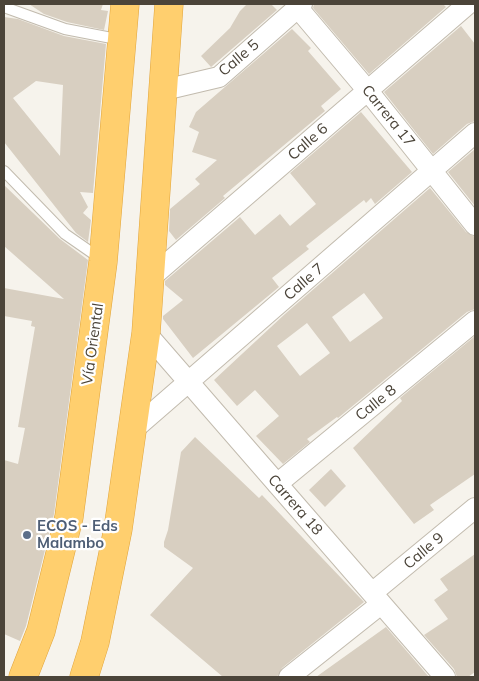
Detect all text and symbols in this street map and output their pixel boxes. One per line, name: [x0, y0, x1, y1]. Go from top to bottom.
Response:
street label: Calle 5: [215, 36, 263, 80]
street label: Carrera 17: [358, 81, 418, 151]
street label: Calle 6: [284, 120, 332, 164]
street label: Calle 7: [280, 260, 328, 304]
street label: Vía Oriental: [78, 302, 108, 386]
street label: Calle 8: [352, 381, 400, 425]
street label: Carrera 18: [264, 471, 326, 539]
place label: ECOS - Eds Malambo: [37, 517, 118, 552]
marker: ECOS - Eds Malambo: [21, 529, 33, 541]
street label: Calle 9: [400, 529, 448, 573]

